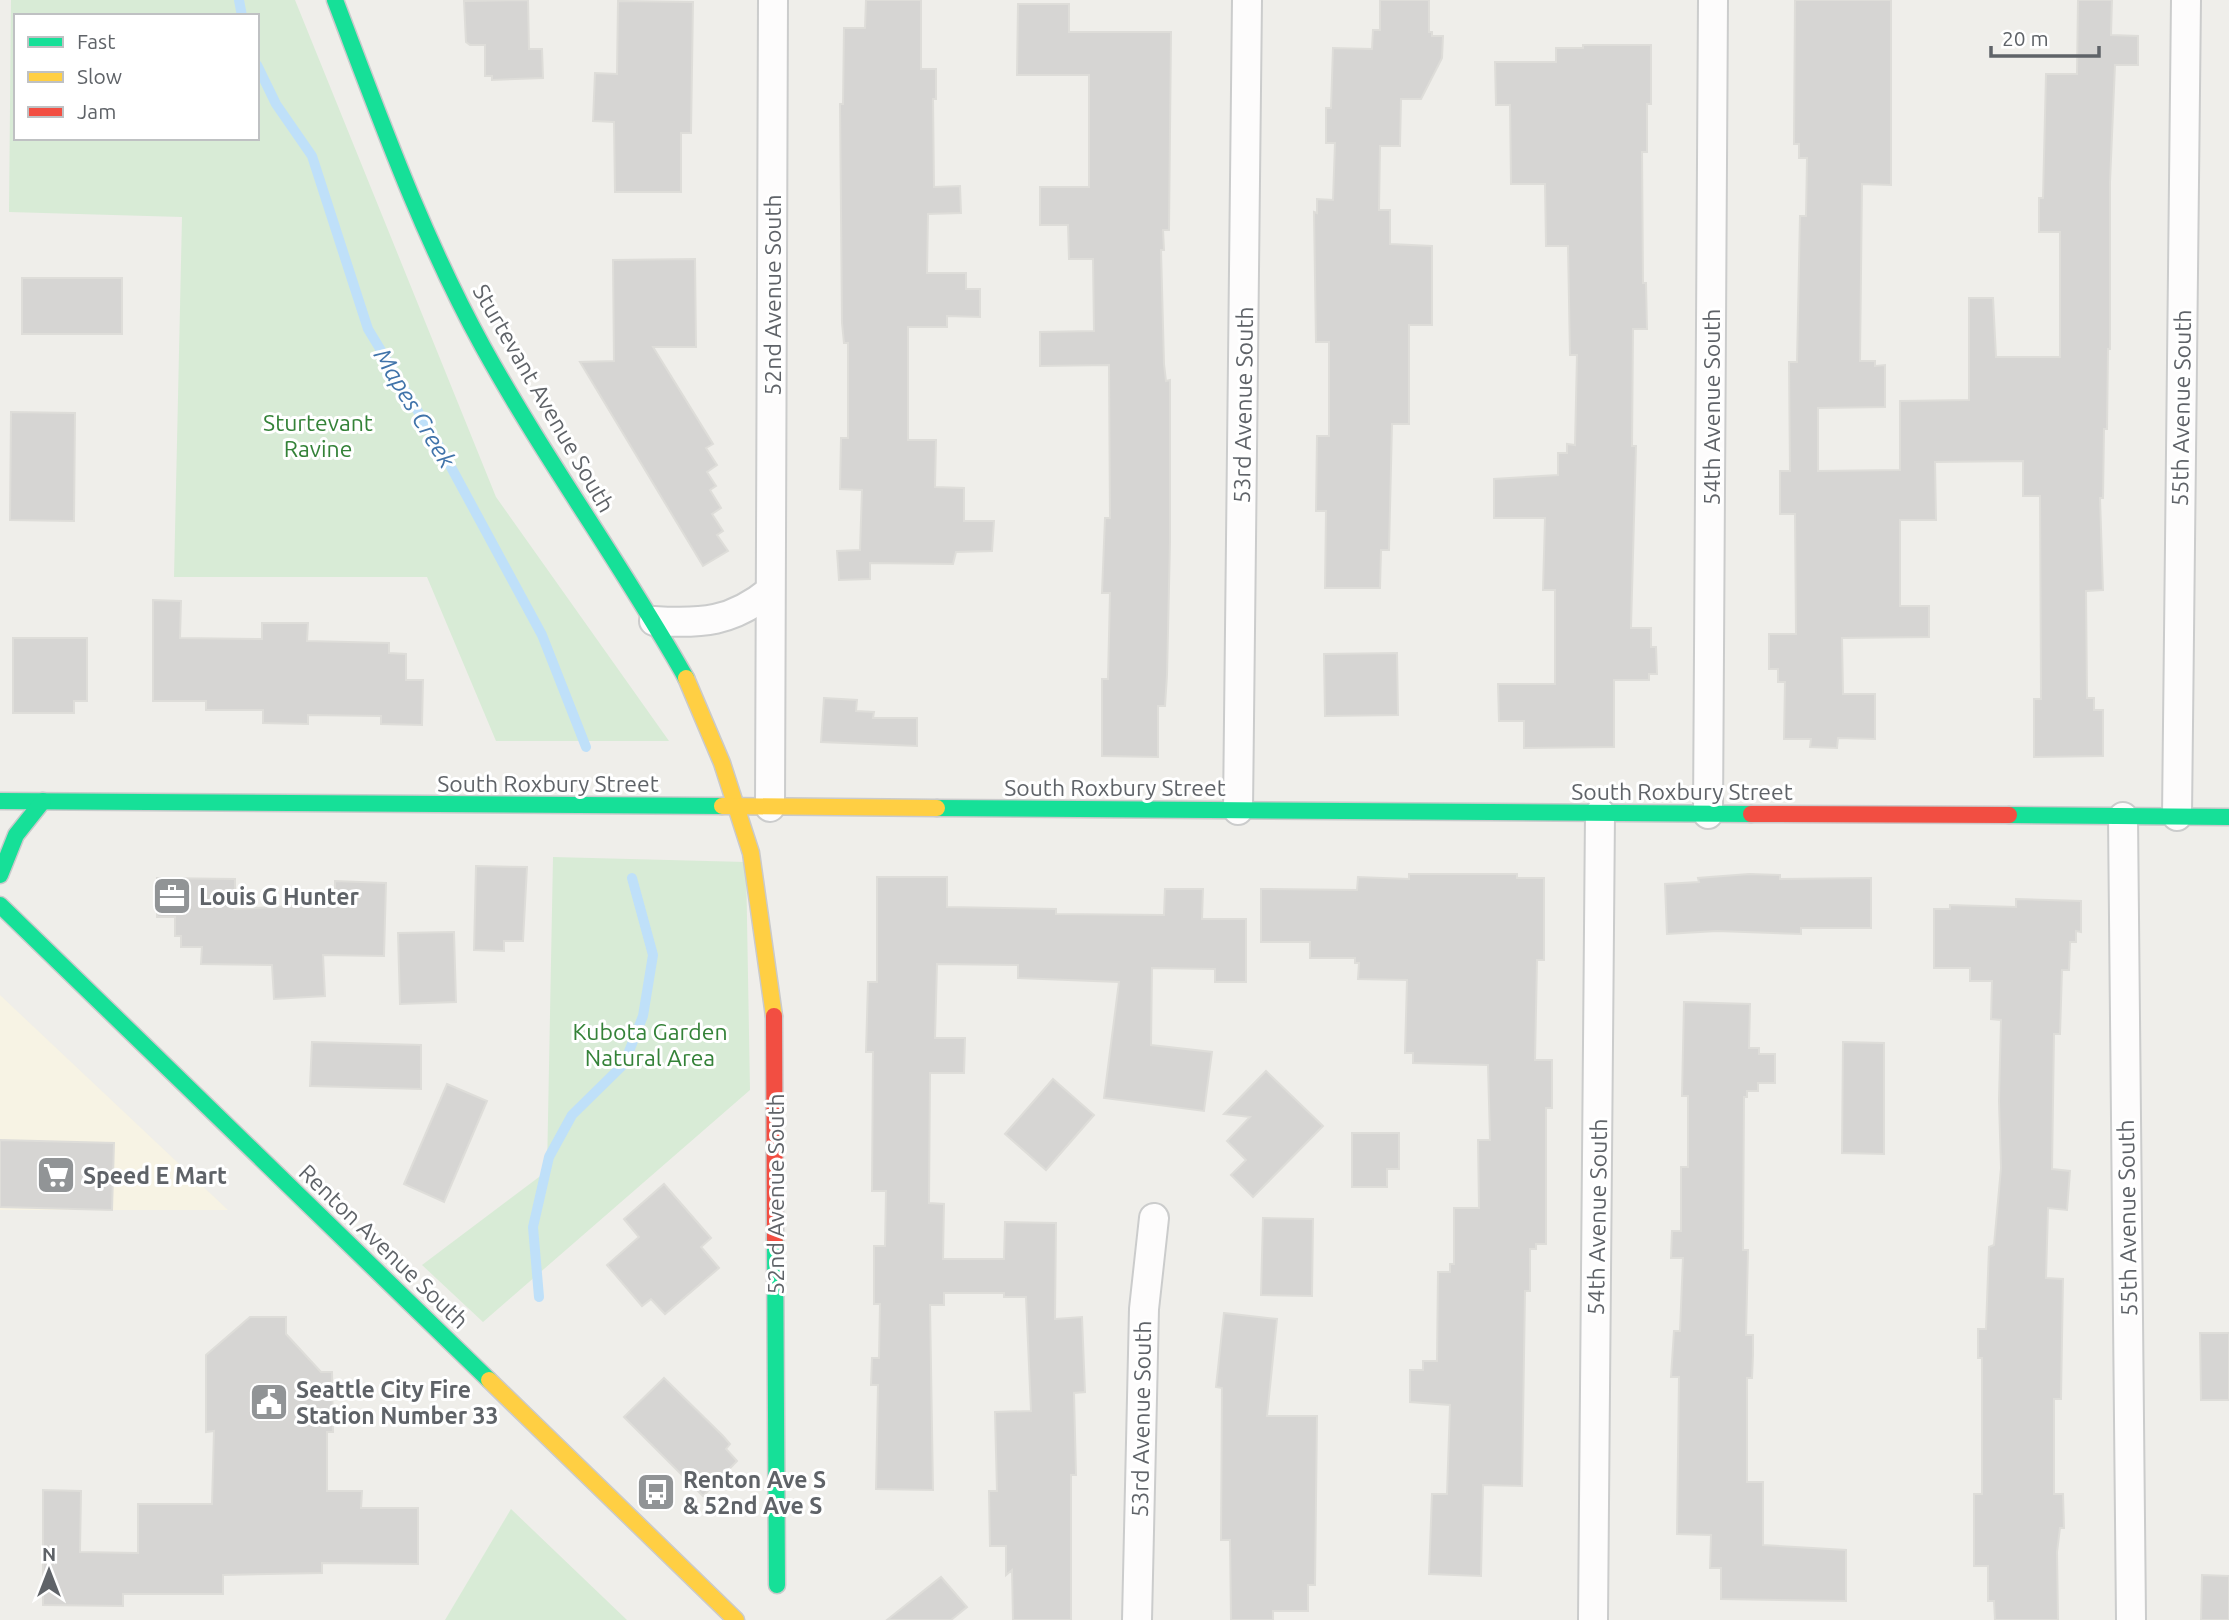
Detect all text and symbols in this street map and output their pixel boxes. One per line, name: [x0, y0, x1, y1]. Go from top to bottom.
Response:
legend: [14, 14, 259, 140]
scale bar: [1991, 14, 2100, 58]
text: 20 m: [2002, 26, 2049, 50]
text: Fast: [77, 29, 115, 53]
text: Slow: [77, 64, 122, 88]
text: Jam: [77, 99, 116, 123]
street label: 52nd Avenue South: [760, 194, 785, 396]
street label: Sturtevant Avenue South: [469, 280, 619, 516]
street label: 53rd Avenue South: [1229, 306, 1257, 504]
street label: 54th Avenue South: [1699, 309, 1724, 505]
street label: 55th Avenue South: [2167, 309, 2195, 507]
water label: Mapes Creek: [369, 343, 462, 473]
park label: Sturtevant Ravine: [263, 410, 373, 461]
street label: South Roxbury Street: [437, 771, 659, 796]
street label: South Roxbury Street: [1004, 775, 1226, 800]
street label: South Roxbury Street: [1571, 779, 1793, 804]
office icon: Louis G Hunter: [151, 875, 193, 917]
place label: Louis G Hunter: [199, 884, 359, 909]
park label: Kubota Garden Natural Area: [572, 1019, 728, 1070]
street label: 52nd Avenue South: [763, 1093, 788, 1295]
street label: 54th Avenue South: [1583, 1118, 1611, 1316]
street label: 55th Avenue South: [2113, 1119, 2141, 1317]
supermarket icon: Speed E Mart: [35, 1154, 77, 1196]
street label: Renton Avenue South: [295, 1159, 473, 1333]
place label: Speed E Mart: [83, 1163, 227, 1188]
street label: 53rd Avenue South: [1127, 1320, 1155, 1518]
place label: Seattle City Fire Station Number 33: [296, 1377, 498, 1428]
public building icon: Seattle City Fire Station Number 33: [248, 1381, 290, 1423]
place label: Renton Ave S & 52nd Ave S: [683, 1467, 826, 1518]
bus stop icon: Renton Ave S & 52nd Ave S: [635, 1471, 677, 1513]
north arrow: [14, 1536, 84, 1606]
text: N: [42, 1543, 56, 1565]

